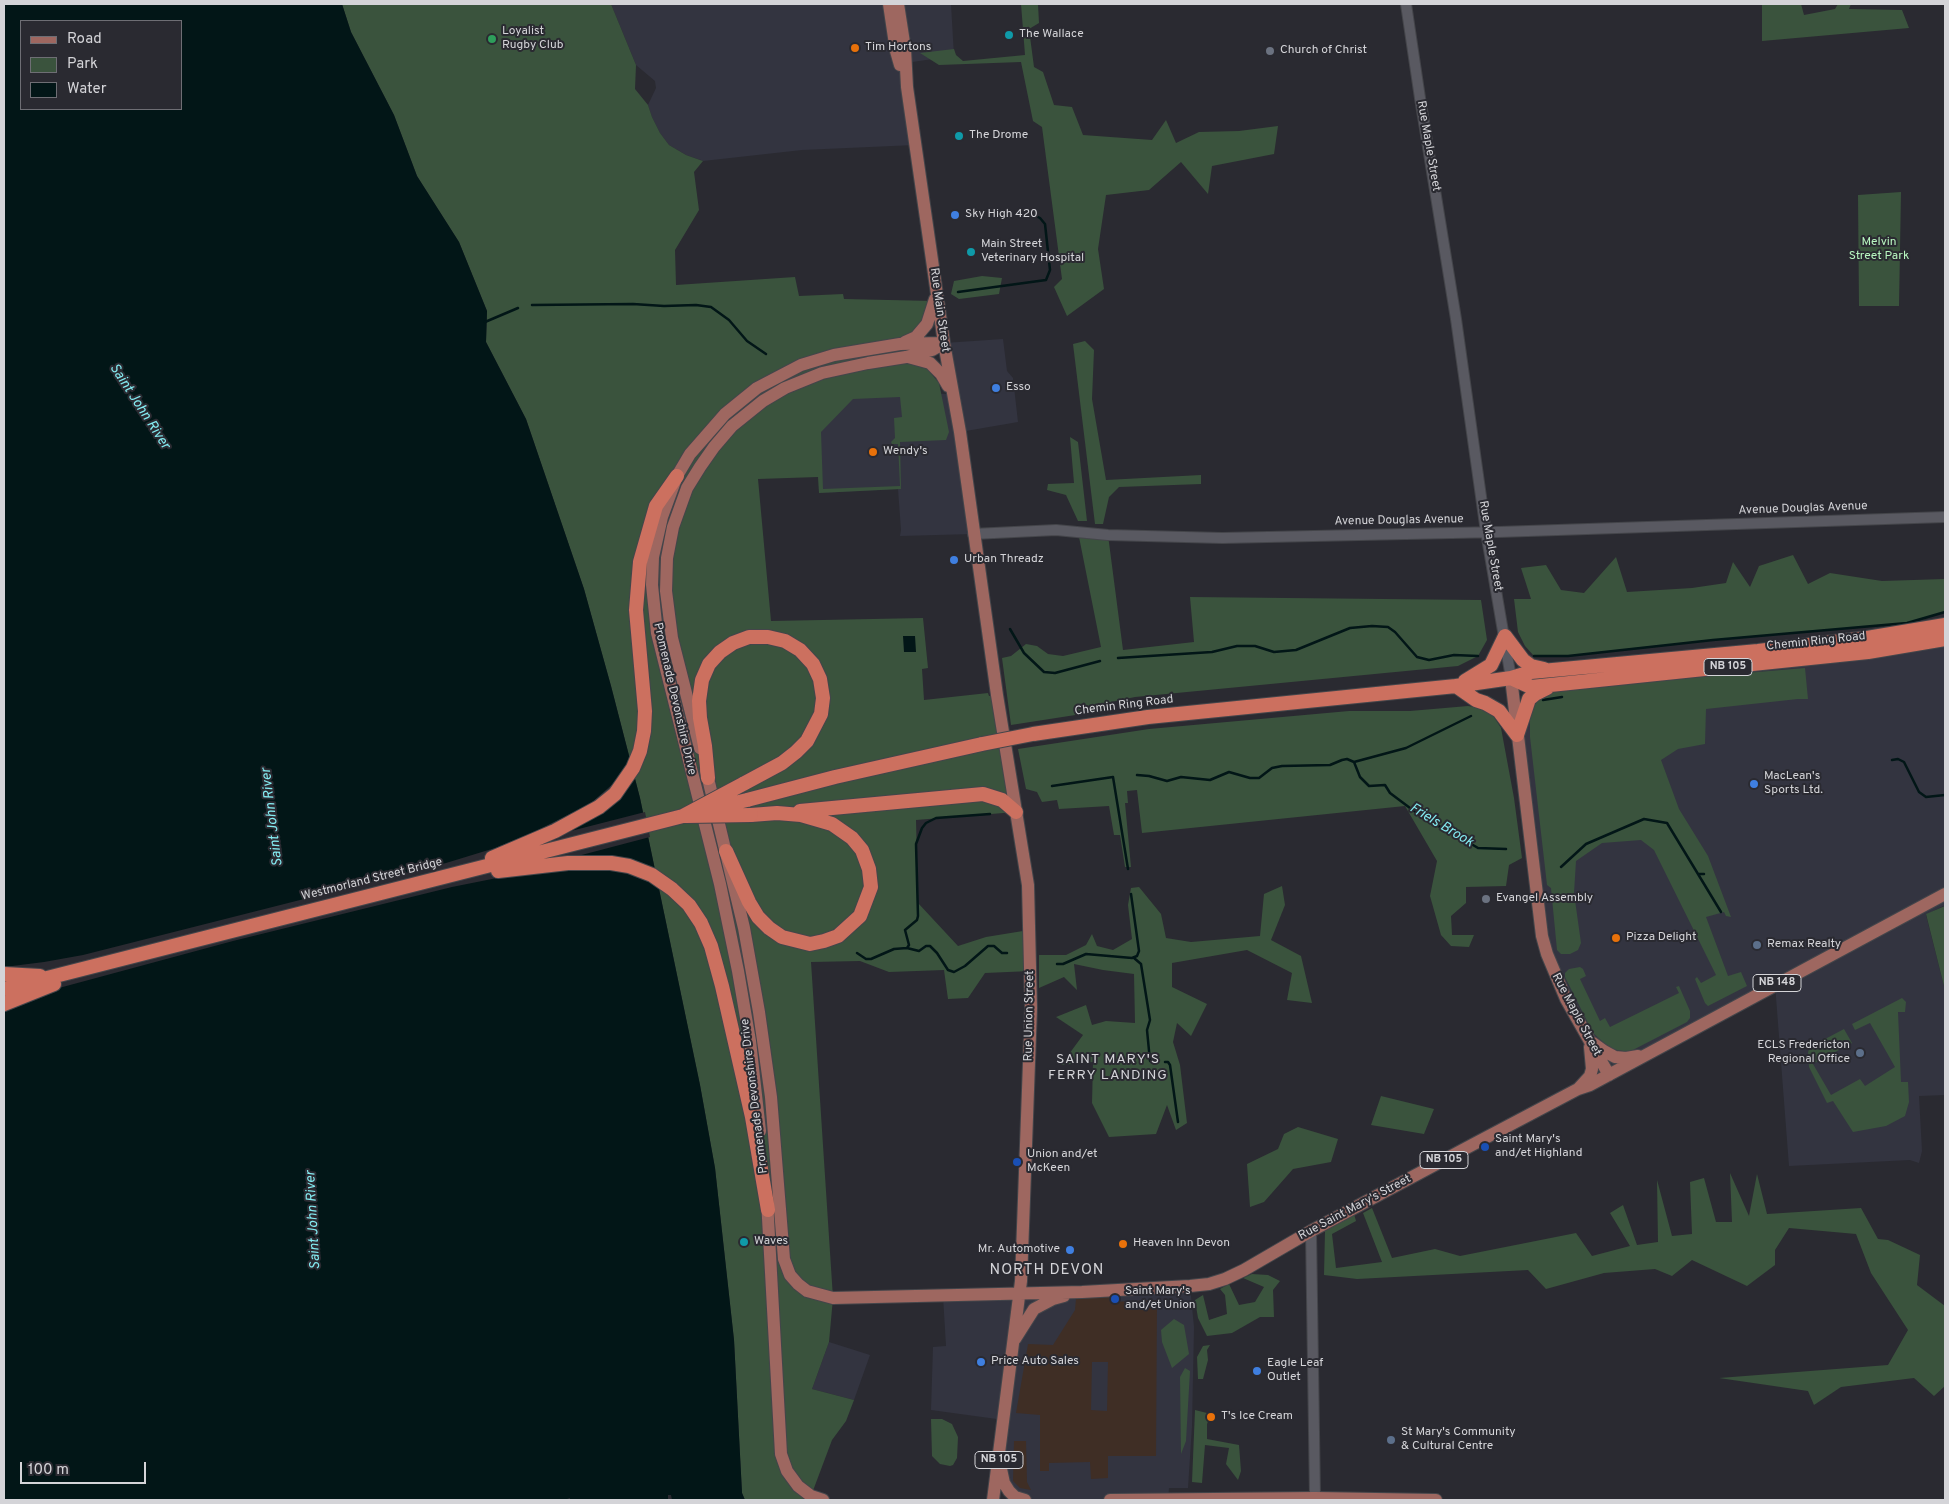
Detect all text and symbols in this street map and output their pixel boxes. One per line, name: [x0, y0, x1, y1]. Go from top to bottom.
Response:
legend: [20, 20, 182, 110]
place label: Loyalist Rugby Club: [502, 25, 564, 53]
place label: The Wallace: [1019, 28, 1084, 42]
marker: The Wallace: [1003, 29, 1015, 41]
text: Road: [67, 30, 102, 49]
marker: Loyalist Rugby Club: [486, 33, 498, 45]
place label: Tim Hortons: [865, 41, 931, 55]
marker: Tim Hortons: [849, 42, 861, 54]
place label: Church of Christ: [1280, 44, 1367, 58]
marker: Church of Christ: [1264, 45, 1276, 57]
text: Park: [67, 55, 98, 74]
text: Water: [67, 80, 106, 99]
street label: Rue Maple Street: [1413, 100, 1443, 192]
place label: The Drome: [969, 129, 1028, 143]
marker: The Drome: [953, 130, 965, 142]
place label: Sky High 420: [965, 208, 1038, 222]
marker: Sky High 420: [949, 209, 961, 221]
park label: Melvin Street Park: [1849, 236, 1909, 264]
place label: Main Street Veterinary Hospital: [981, 238, 1084, 266]
marker: Main Street Veterinary Hospital: [965, 246, 977, 258]
street label: Rue Main Street: [926, 267, 952, 353]
water label: Saint John River: [105, 361, 173, 453]
place label: Esso: [1006, 381, 1031, 395]
marker: Esso: [990, 382, 1002, 394]
place label: Wendy's: [883, 445, 928, 459]
marker: Wendy's: [867, 446, 879, 458]
street label: Rue Maple Street: [1475, 500, 1505, 592]
street label: Avenue Douglas Avenue: [1738, 500, 1868, 518]
street label: Avenue Douglas Avenue: [1334, 513, 1464, 529]
place label: Urban Threadz: [964, 553, 1044, 567]
marker: Urban Threadz: [948, 554, 960, 566]
street label: Promenade Devonshire Drive: [649, 621, 699, 777]
street label: Chemin Ring Road: [1766, 630, 1866, 654]
road number: NB 105: [1704, 659, 1752, 676]
street label: Chemin Ring Road: [1074, 693, 1174, 719]
water label: Saint John River: [259, 767, 287, 867]
place label: MacLean's Sports Ltd.: [1764, 770, 1823, 798]
marker: MacLean's Sports Ltd.: [1748, 778, 1760, 790]
water label: Friels Brook: [1406, 800, 1476, 852]
street label: Westmorland Street Bridge: [300, 856, 444, 904]
place label: Evangel Assembly: [1496, 892, 1593, 906]
marker: Evangel Assembly: [1480, 893, 1492, 905]
place label: Pizza Delight: [1626, 931, 1696, 945]
marker: Pizza Delight: [1610, 932, 1622, 944]
place label: Remax Realty: [1767, 938, 1841, 952]
marker: Remax Realty: [1751, 939, 1763, 951]
street label: Rue Union Street: [1022, 970, 1038, 1062]
street label: Rue Maple Street: [1548, 971, 1604, 1059]
road number: NB 148: [1753, 974, 1801, 991]
street label: Promenade Devonshire Drive: [738, 1018, 772, 1174]
place label: ECLS Fredericton Regional Office: [1757, 1039, 1850, 1067]
marker: ECLS Fredericton Regional Office: [1854, 1047, 1866, 1059]
district label: SAINT MARY'S FERRY LANDING: [1046, 1052, 1170, 1084]
place label: Saint Mary's and/et Highland: [1495, 1133, 1582, 1161]
marker: Saint Mary's and/et Highland: [1479, 1141, 1491, 1153]
place label: Union and/et McKeen: [1027, 1148, 1098, 1176]
road number: NB 105: [1420, 1152, 1468, 1168]
marker: Union and/et McKeen: [1011, 1156, 1023, 1168]
water label: Saint John River: [303, 1170, 325, 1270]
street label: Rue Saint Mary's Street: [1296, 1172, 1414, 1244]
place label: Waves: [754, 1235, 788, 1249]
marker: Waves: [738, 1236, 750, 1248]
place label: Heaven Inn Devon: [1133, 1237, 1230, 1251]
marker: Heaven Inn Devon: [1117, 1238, 1129, 1250]
place label: Mr. Automotive: [978, 1243, 1060, 1257]
marker: Mr. Automotive: [1064, 1244, 1076, 1256]
district label: NORTH DEVON: [988, 1262, 1106, 1280]
place label: Saint Mary's and/et Union: [1125, 1285, 1196, 1313]
marker: Saint Mary's and/et Union: [1109, 1293, 1121, 1305]
place label: Price Auto Sales: [991, 1355, 1079, 1369]
marker: Price Auto Sales: [975, 1356, 987, 1368]
place label: Eagle Leaf Outlet: [1267, 1357, 1323, 1385]
marker: Eagle Leaf Outlet: [1251, 1365, 1263, 1377]
place label: T's Ice Cream: [1221, 1410, 1293, 1424]
marker: T's Ice Cream: [1205, 1411, 1217, 1423]
place label: St Mary's Community & Cultural Centre: [1401, 1426, 1516, 1454]
marker: St Mary's Community & Cultural Centre: [1385, 1434, 1397, 1446]
scale bar: [22, 1452, 149, 1484]
road number: NB 105: [975, 1452, 1023, 1468]
text: 100 m: [28, 1461, 69, 1480]

